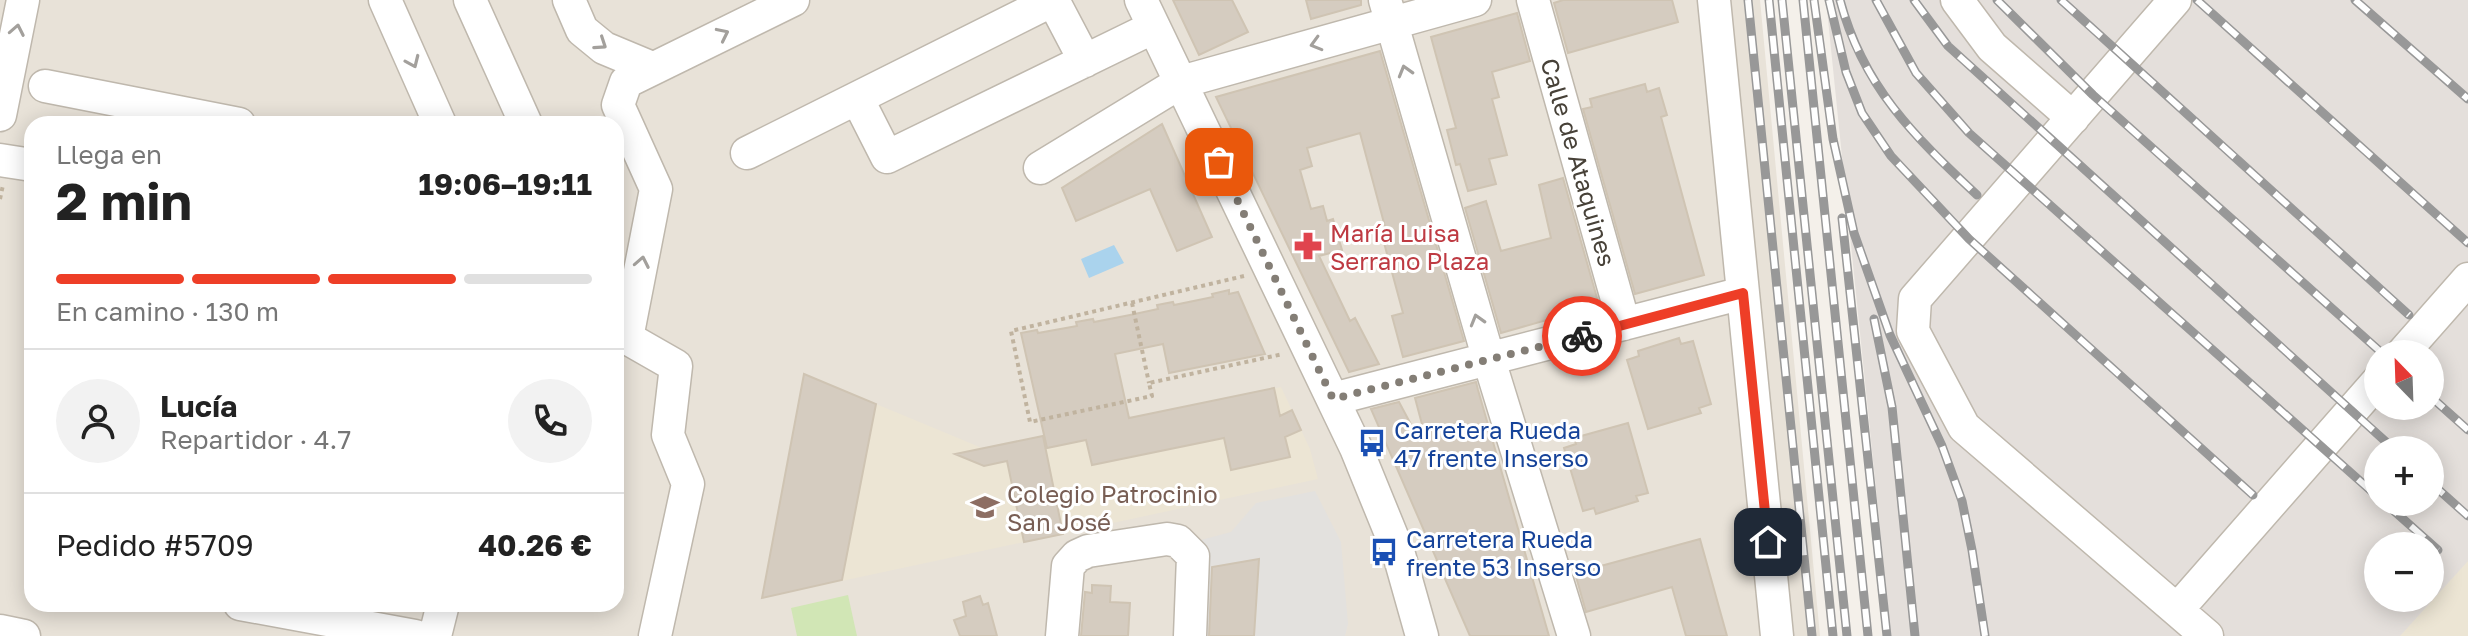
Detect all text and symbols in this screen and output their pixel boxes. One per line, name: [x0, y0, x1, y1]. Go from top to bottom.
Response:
one-way arrow: [8, 24, 25, 37]
one-way arrow: [714, 28, 729, 44]
one-way arrow: [592, 35, 607, 50]
one-way arrow: [1309, 35, 1323, 52]
one-way arrow: [403, 54, 419, 68]
street label: Calle de Ataquines: [1535, 55, 1623, 269]
one-way arrow: [1398, 64, 1414, 78]
pin: [1185, 128, 1253, 196]
text: Llega en: [56, 139, 162, 170]
icon: bag: [1197, 140, 1241, 184]
text: 19:06–19:11: [418, 166, 592, 202]
text: 2 min: [56, 169, 192, 231]
place label: María Luisa Serrano Plaza: [1330, 218, 1489, 275]
pharmacy icon: María Luisa Serrano Plaza: [1293, 231, 1323, 261]
one-way arrow: [632, 255, 649, 268]
text: En camino · 130 m: [56, 296, 279, 327]
courier: [1542, 296, 1622, 376]
one-way arrow: [1470, 314, 1486, 328]
icon: bike: [1560, 314, 1604, 358]
north arrow: [2364, 340, 2444, 420]
map controls: [2364, 340, 2444, 612]
button: person: [56, 379, 140, 463]
button: phone: [508, 379, 592, 463]
text: Lucía: [160, 388, 238, 424]
place label: Carretera Rueda 47 frente Inserso: [1394, 415, 1589, 472]
text: Repartidor · 4.7: [160, 424, 351, 455]
bus stop icon: Carretera Rueda 47 frente Inserso: [1357, 428, 1387, 458]
button: +: [2364, 436, 2444, 516]
place label: Colegio Patrocinio San José: [1007, 479, 1218, 536]
school or university icon: Colegio Patrocinio San José: [970, 492, 1000, 522]
pin: [1734, 508, 1802, 576]
icon: home: [1746, 520, 1790, 564]
place label: Carretera Rueda frente 53 Inserso: [1406, 524, 1601, 581]
text: Pedido #5709: [56, 527, 254, 563]
text: 40.26 €: [478, 527, 592, 563]
button: −: [2364, 532, 2444, 612]
bus stop icon: Carretera Rueda frente 53 Inserso: [1369, 537, 1399, 567]

